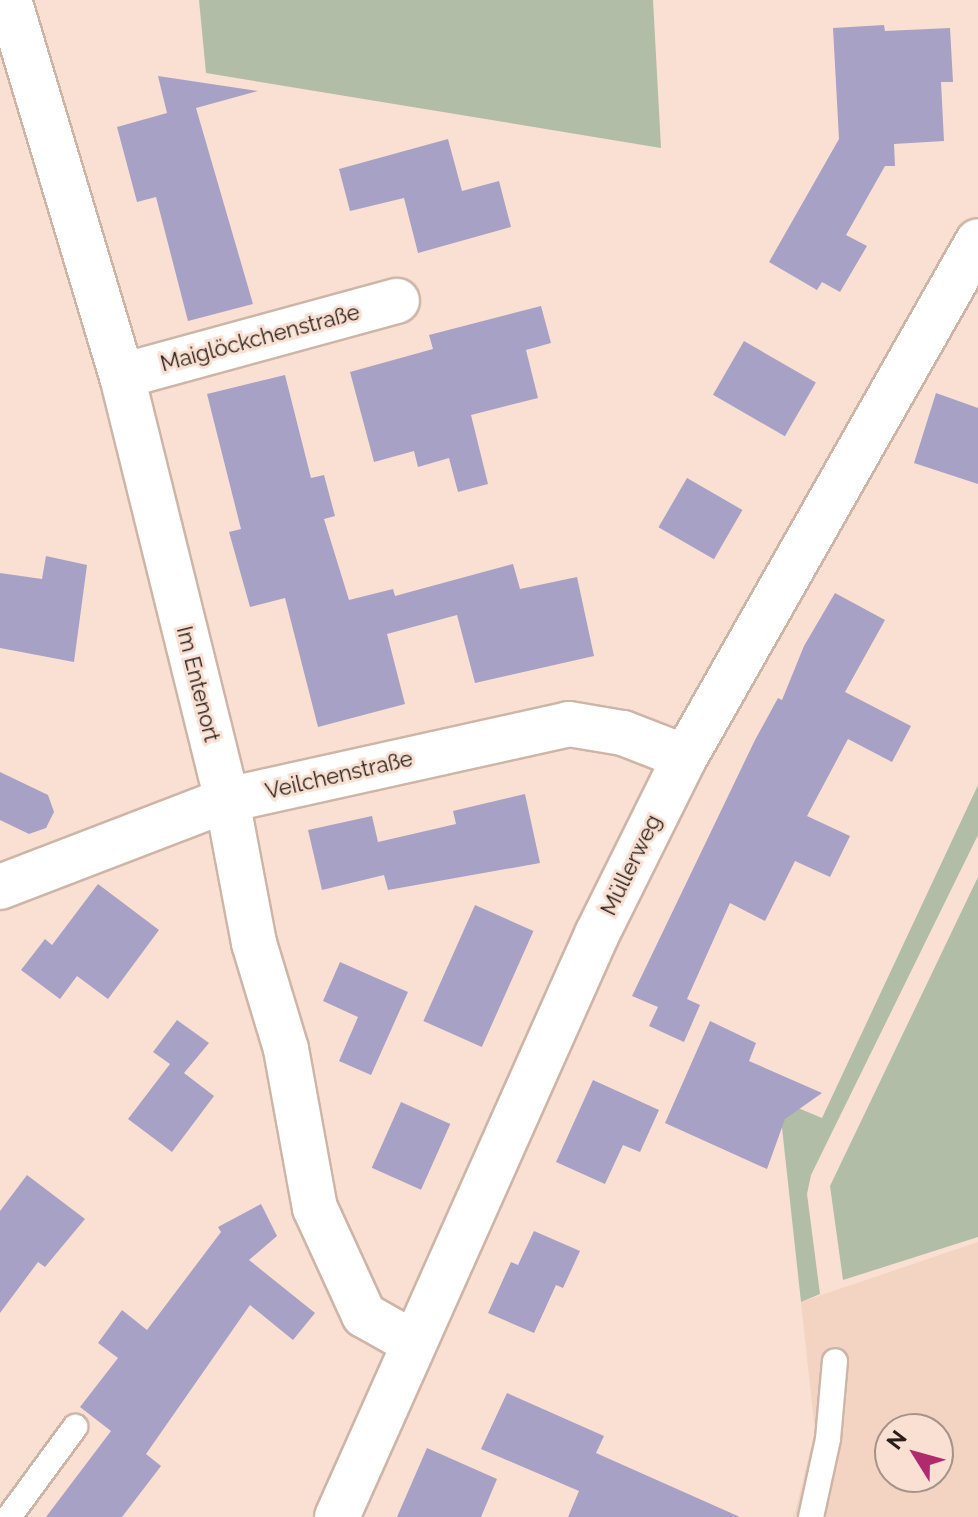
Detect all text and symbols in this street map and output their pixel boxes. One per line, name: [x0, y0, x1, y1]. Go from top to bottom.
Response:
street label: Maiglöckchenstraße: [158, 299, 362, 377]
street label: Im Entenort: [171, 623, 225, 745]
street label: Veilchenstraße: [263, 745, 415, 805]
street label: Müllerweg: [595, 810, 667, 920]
north arrow: [874, 1413, 954, 1493]
text: N: [881, 1425, 912, 1454]

